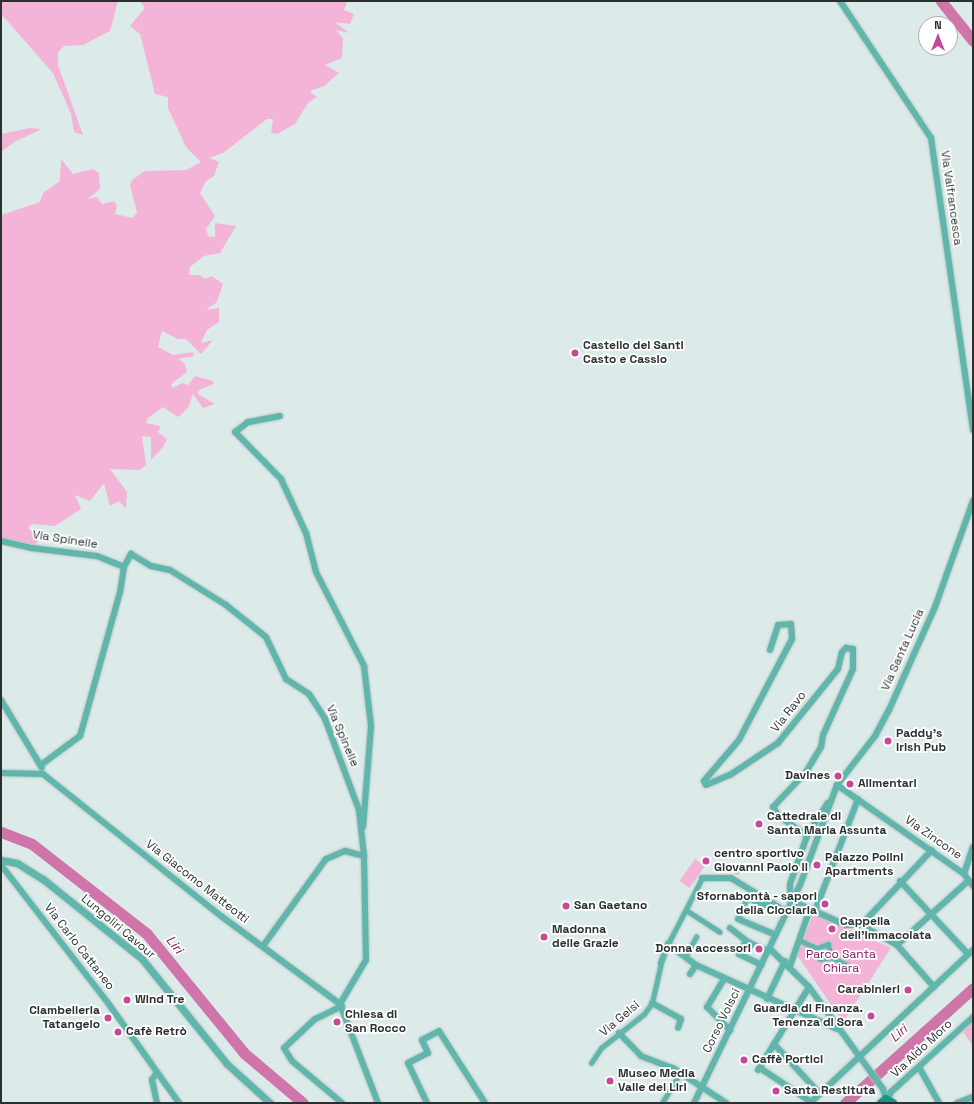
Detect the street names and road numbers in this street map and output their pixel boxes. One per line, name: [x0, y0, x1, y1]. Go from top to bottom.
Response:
street label: Via Valfrancesca: [937, 150, 965, 246]
street label: Via Spinelle: [31, 528, 99, 552]
street label: Via Santa Lucia: [879, 607, 927, 693]
street label: Via Ravo: [769, 689, 809, 735]
street label: Via Spinelle: [323, 703, 361, 769]
street label: Via Zincone: [902, 813, 964, 863]
street label: Via Giacomo Matteotti: [143, 837, 251, 927]
street label: Lungoliri Cavour: [78, 892, 158, 962]
street label: Via Carlo Cattaneo: [41, 901, 117, 993]
street label: Corso Volsci: [700, 986, 744, 1056]
street label: Via Gelsi: [597, 998, 643, 1040]
street label: Via Aldo Moro: [888, 1017, 956, 1081]

